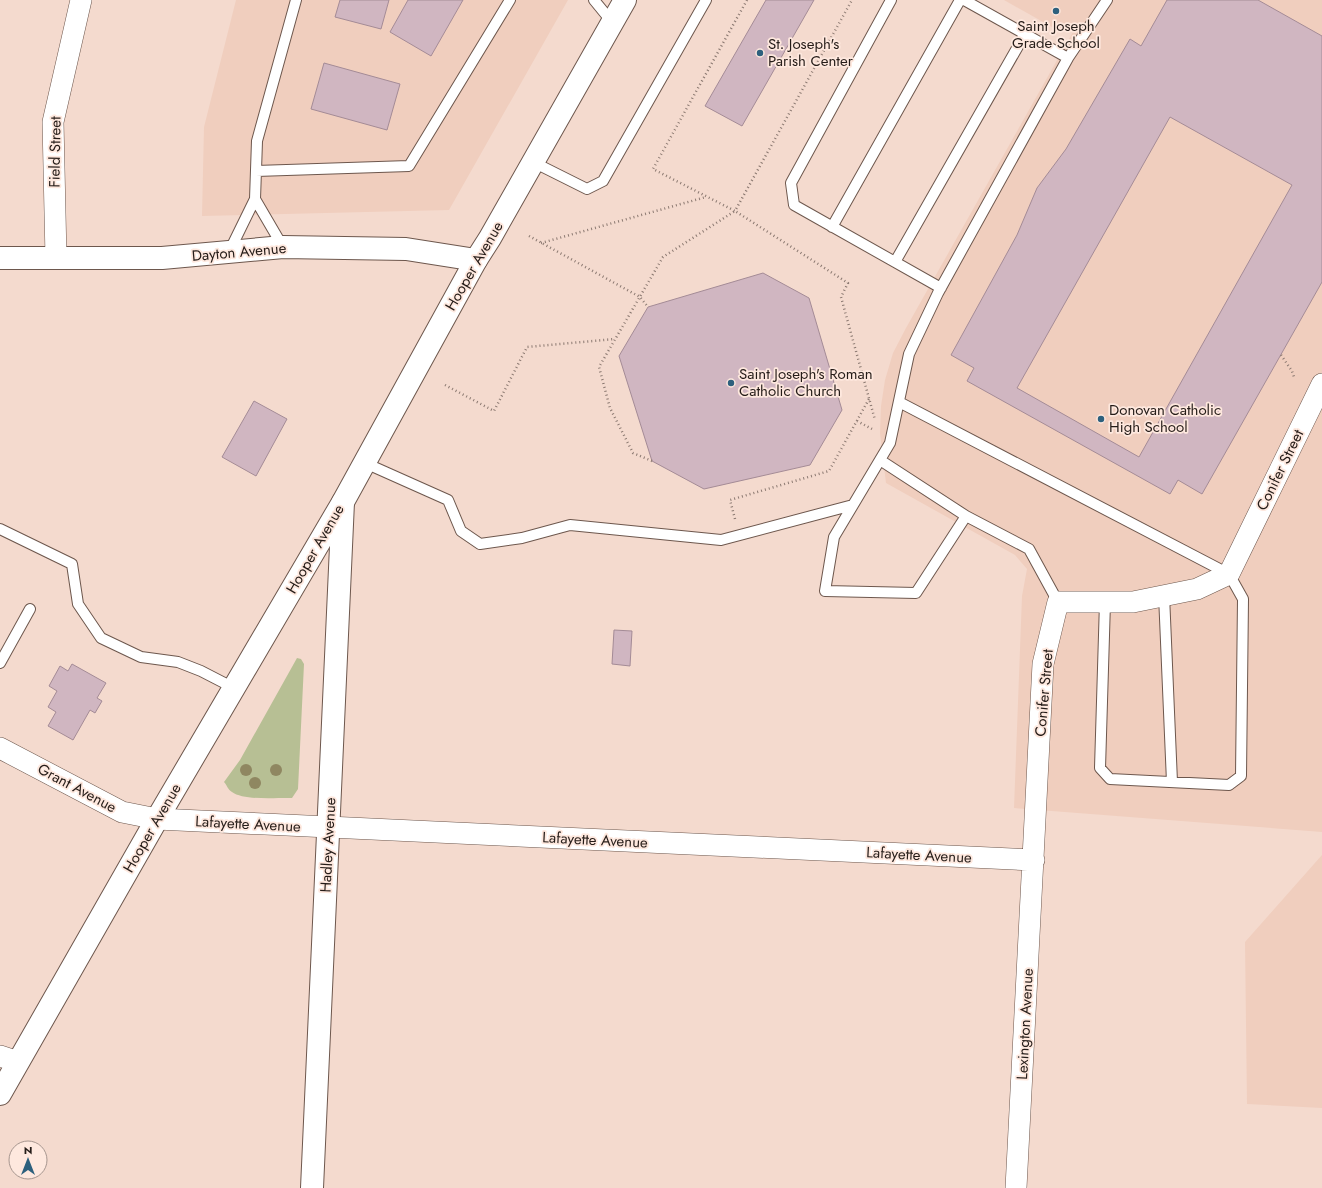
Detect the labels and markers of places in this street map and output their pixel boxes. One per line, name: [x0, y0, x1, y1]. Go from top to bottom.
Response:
marker: Saint Joseph Grade School: [1051, 6, 1061, 16]
place label: Saint Joseph Grade School: [1012, 15, 1100, 54]
place label: St. Joseph's Parish Center: [768, 33, 854, 72]
marker: St. Joseph's Parish Center: [755, 48, 765, 58]
place label: Saint Joseph's Roman Catholic Church: [739, 363, 873, 402]
marker: Saint Joseph's Roman Catholic Church: [726, 378, 736, 388]
place label: Donovan Catholic High School: [1109, 399, 1221, 438]
marker: Donovan Catholic High School: [1096, 414, 1106, 424]

